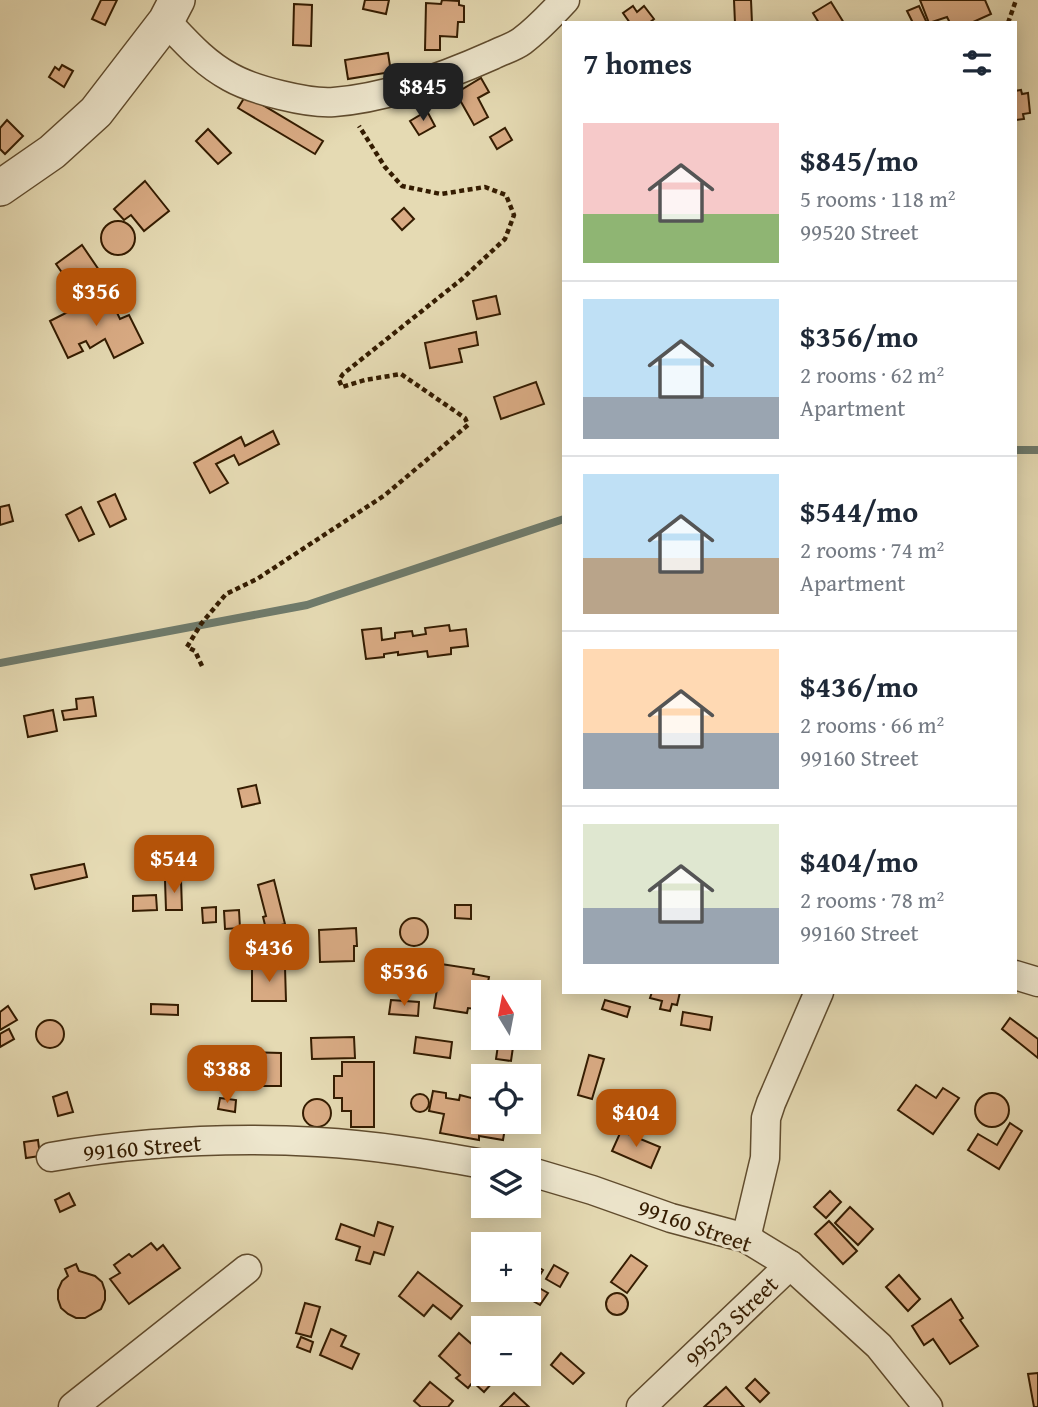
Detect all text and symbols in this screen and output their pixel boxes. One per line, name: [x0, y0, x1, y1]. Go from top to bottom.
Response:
text: 7 homes: [583, 41, 692, 85]
icon: filters: [958, 44, 996, 82]
pin: $845: [382, 64, 464, 123]
text: $845: [399, 69, 447, 102]
text: $845/mo: [800, 138, 918, 182]
icon: home: [639, 151, 723, 235]
text: 5 rooms · 118 m²: [800, 182, 955, 215]
text: 99520 Street: [800, 215, 919, 248]
pin: $356: [55, 268, 137, 328]
text: $356: [72, 274, 120, 307]
text: $356/mo: [800, 314, 918, 358]
icon: home: [639, 327, 723, 411]
text: 2 rooms · 62 m²: [800, 358, 944, 391]
text: Apartment: [800, 391, 905, 424]
text: $544/mo: [800, 489, 918, 533]
icon: home: [639, 502, 723, 586]
text: 2 rooms · 74 m²: [800, 533, 944, 566]
text: Apartment: [800, 566, 905, 599]
text: $436/mo: [800, 664, 918, 708]
icon: home: [639, 677, 723, 761]
text: 2 rooms · 66 m²: [800, 708, 944, 741]
text: 99160 Street: [800, 741, 919, 774]
pin: $544: [133, 836, 215, 895]
text: $404/mo: [800, 839, 918, 883]
text: $544: [150, 841, 198, 874]
icon: home: [639, 852, 723, 936]
text: 2 rooms · 78 m²: [800, 883, 944, 916]
text: 99160 Street: [800, 916, 919, 949]
pin: $436: [228, 925, 310, 984]
text: $436: [245, 930, 293, 963]
pin: $536: [363, 948, 445, 1008]
text: $536: [380, 954, 428, 987]
north arrow: [471, 980, 541, 1050]
map controls: [471, 980, 541, 1386]
pin: $388: [186, 1046, 268, 1105]
text: $388: [203, 1051, 251, 1084]
button: locate: [471, 1064, 541, 1134]
pin: $404: [595, 1090, 677, 1149]
text: $404: [612, 1095, 660, 1128]
street label: 99160 Street: [81, 1125, 203, 1169]
button: layers: [471, 1148, 541, 1218]
street label: 99160 Street: [634, 1190, 756, 1260]
button: +: [471, 1232, 541, 1302]
street label: 99523 Street: [677, 1268, 785, 1374]
button: −: [471, 1316, 541, 1386]

